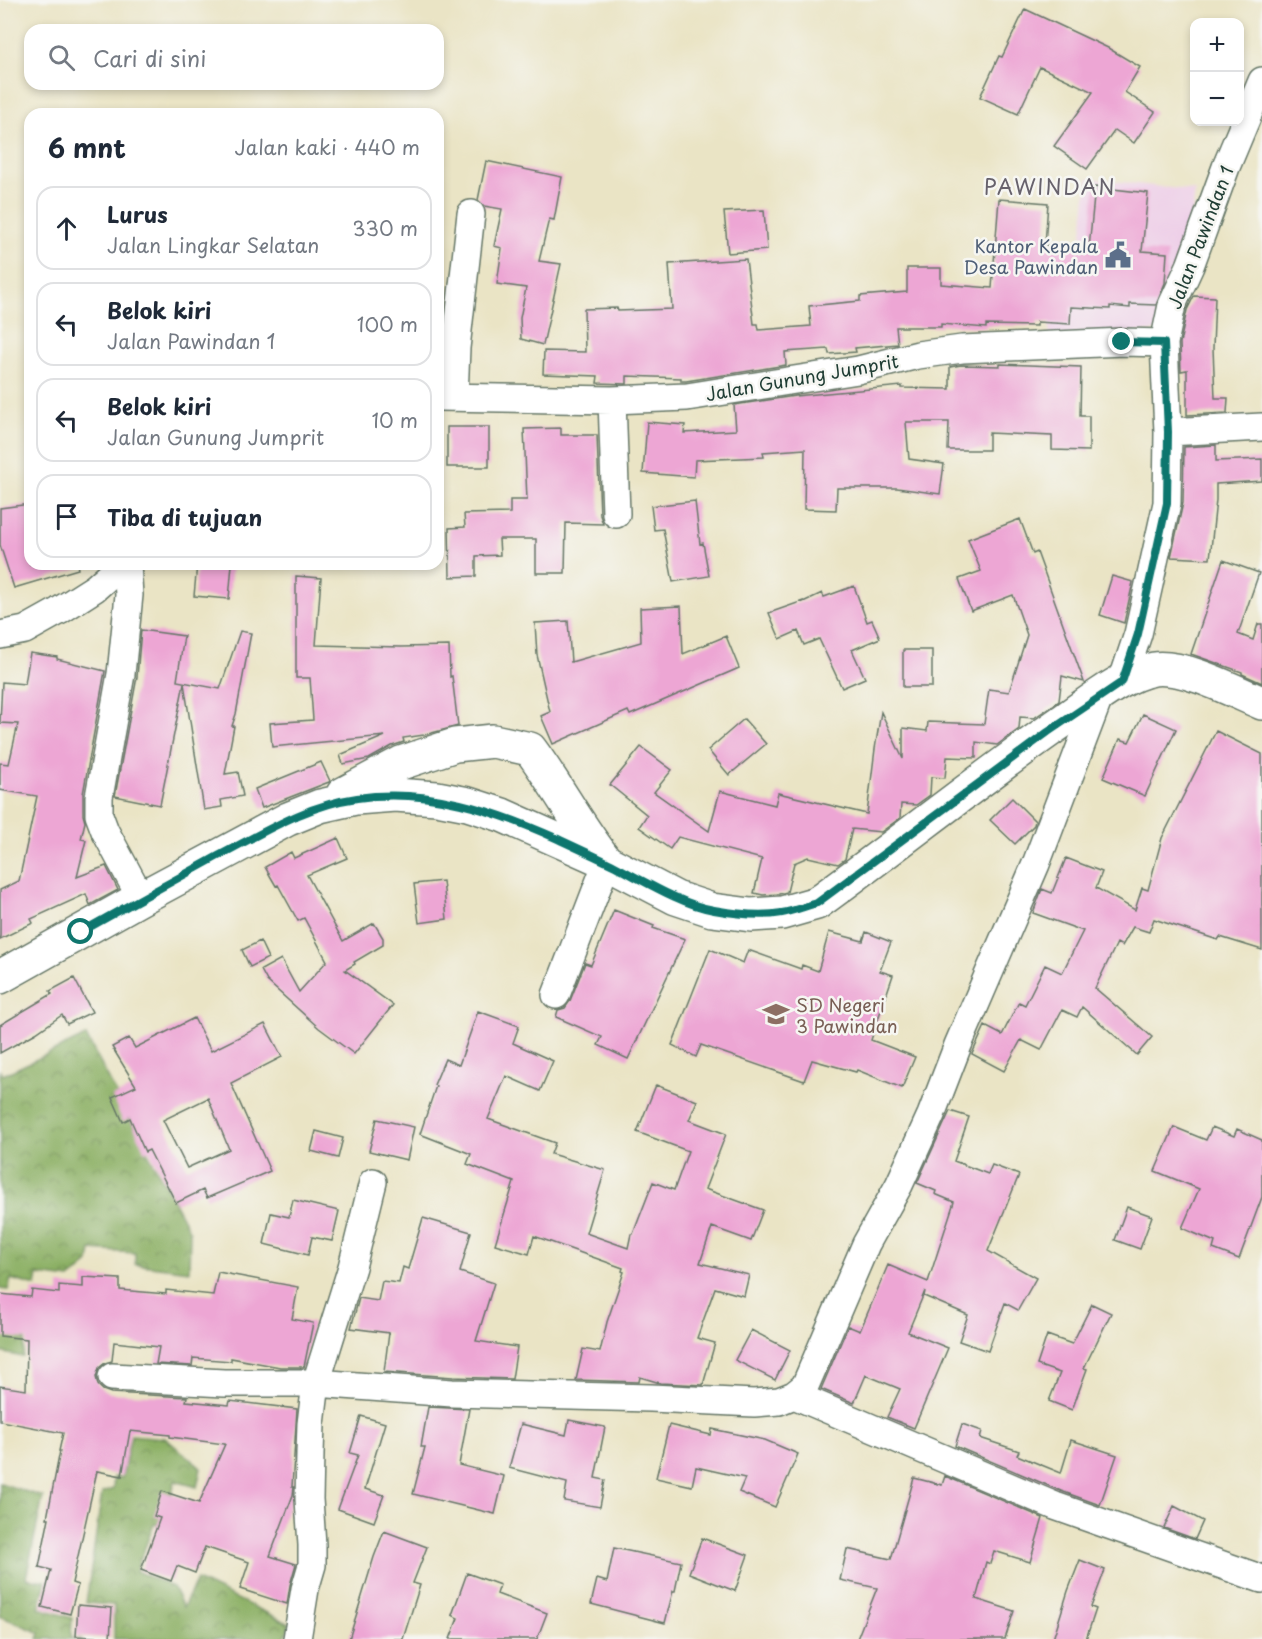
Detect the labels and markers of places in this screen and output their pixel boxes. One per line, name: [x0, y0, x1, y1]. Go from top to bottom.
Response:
place label: Kantor Kepala Desa Pawindan: [964, 232, 1099, 280]
public building icon: Kantor Kepala Desa Pawindan: [1103, 240, 1133, 270]
place label: SD Negeri 3 Pawindan: [796, 991, 898, 1039]
school or university icon: SD Negeri 3 Pawindan: [761, 999, 791, 1029]

